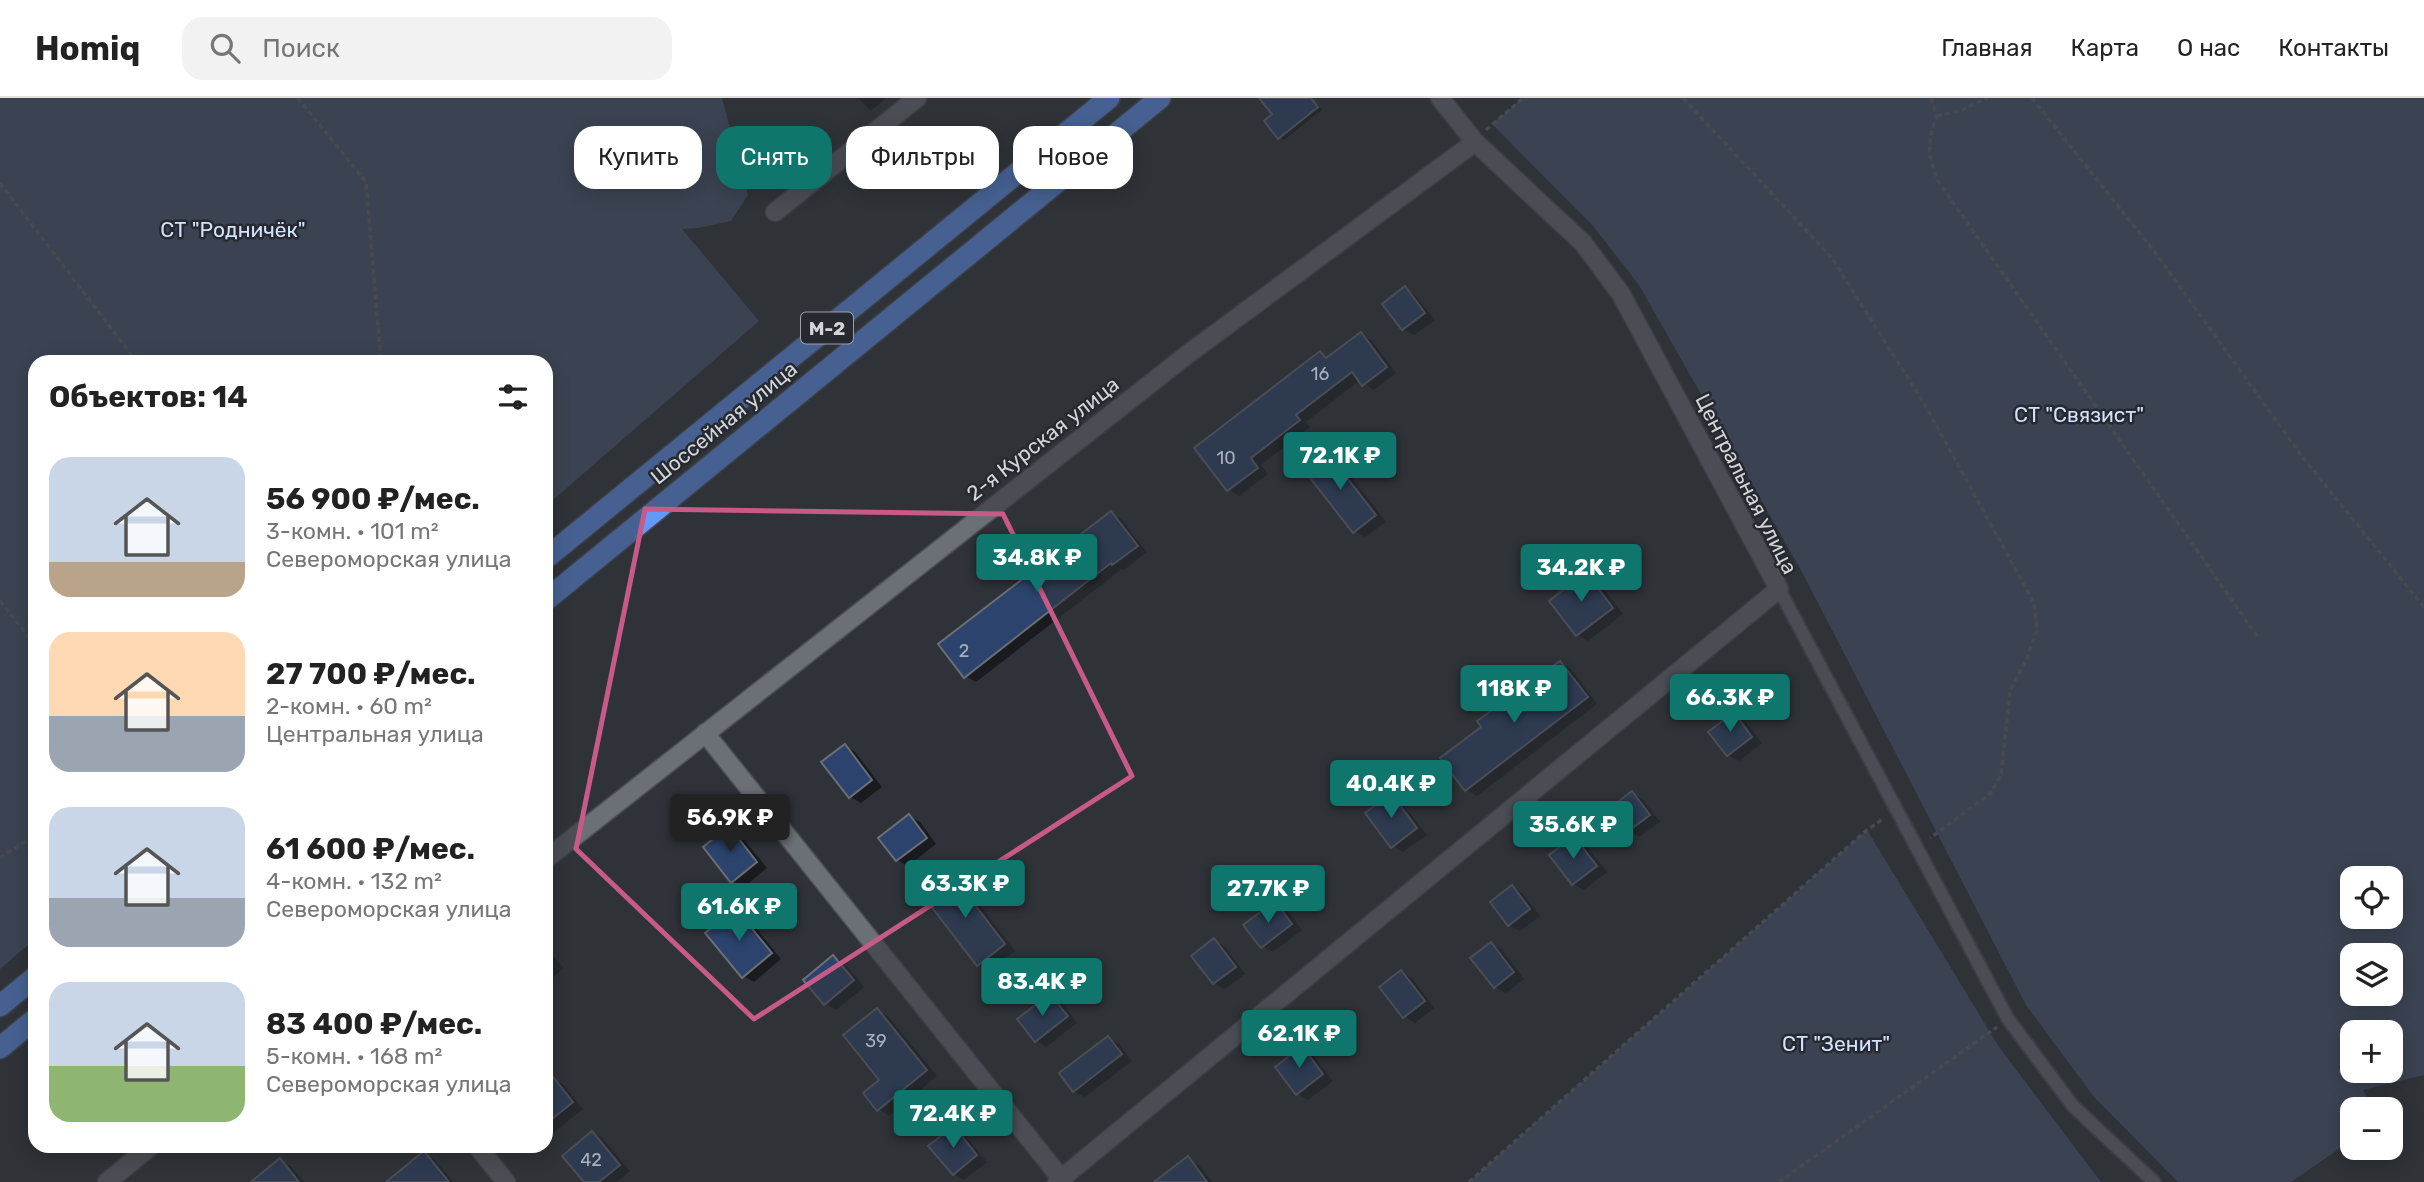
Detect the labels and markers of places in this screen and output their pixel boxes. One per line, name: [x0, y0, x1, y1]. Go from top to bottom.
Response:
pin: 72.1K ₽: [1275, 432, 1405, 492]
pin: 34.8K ₽: [972, 534, 1102, 594]
pin: 34.2K ₽: [1516, 545, 1646, 604]
pin: 118K ₽: [1457, 666, 1571, 725]
pin: 66.3K ₽: [1665, 674, 1795, 734]
pin: 40.4K ₽: [1326, 760, 1456, 820]
pin: 56.9K ₽: [665, 794, 795, 854]
pin: 35.6K ₽: [1508, 802, 1638, 861]
pin: 63.3K ₽: [900, 860, 1030, 920]
pin: 27.7K ₽: [1203, 866, 1333, 925]
pin: 61.6K ₽: [674, 884, 804, 943]
pin: 83.4K ₽: [977, 958, 1107, 1018]
pin: 62.1K ₽: [1234, 1010, 1364, 1070]
pin: 72.4K ₽: [888, 1090, 1018, 1150]

